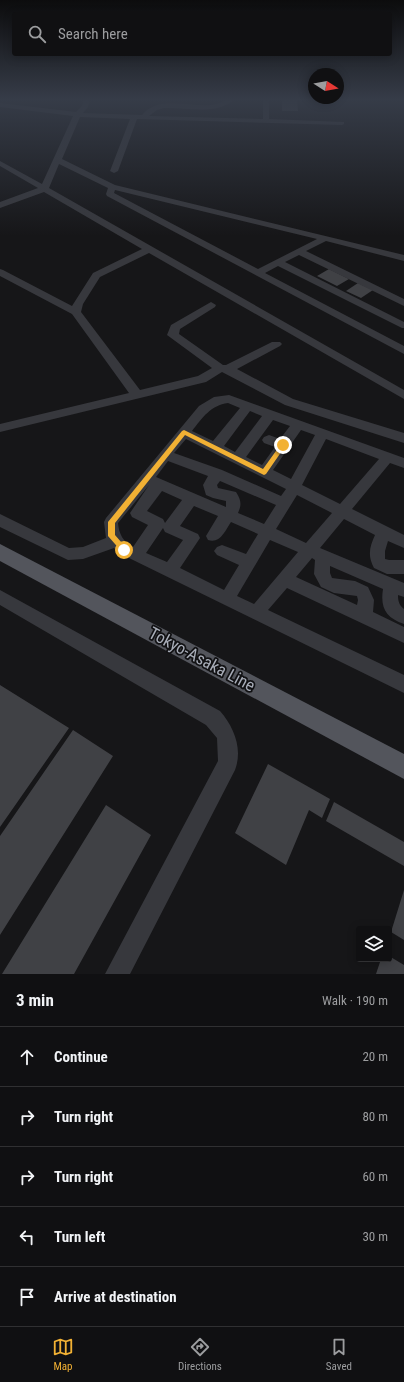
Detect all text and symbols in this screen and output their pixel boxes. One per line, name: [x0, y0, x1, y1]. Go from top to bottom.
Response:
search box: [12, 12, 392, 56]
icon: search: [26, 23, 48, 45]
text: Search here: [58, 25, 128, 43]
north arrow: [308, 68, 344, 104]
route end: [274, 436, 292, 454]
route start: [115, 541, 133, 559]
street label: Tokyo-Asaka Line: [145, 623, 259, 695]
map controls: [356, 926, 392, 962]
button: layers: [356, 926, 392, 962]
text: 3 min: [16, 990, 54, 1010]
text: Walk · 190 m: [322, 993, 388, 1008]
icon: ahead: [16, 1046, 38, 1068]
text: Continue: [54, 1048, 108, 1066]
text: 20 m: [362, 1049, 388, 1064]
icon: right: [16, 1106, 38, 1128]
text: Turn right: [54, 1108, 113, 1126]
text: 80 m: [362, 1109, 388, 1124]
icon: right: [16, 1166, 38, 1188]
text: Turn right: [54, 1168, 113, 1186]
text: 60 m: [362, 1169, 388, 1184]
icon: left: [16, 1226, 38, 1248]
text: Turn left: [54, 1228, 105, 1246]
text: 30 m: [362, 1229, 388, 1244]
icon: arrive: [16, 1286, 38, 1308]
text: Arrive at destination: [54, 1288, 177, 1306]
tab: Map: [52, 1336, 74, 1373]
tab: Directions: [178, 1336, 222, 1373]
tab: Saved: [326, 1336, 352, 1373]

